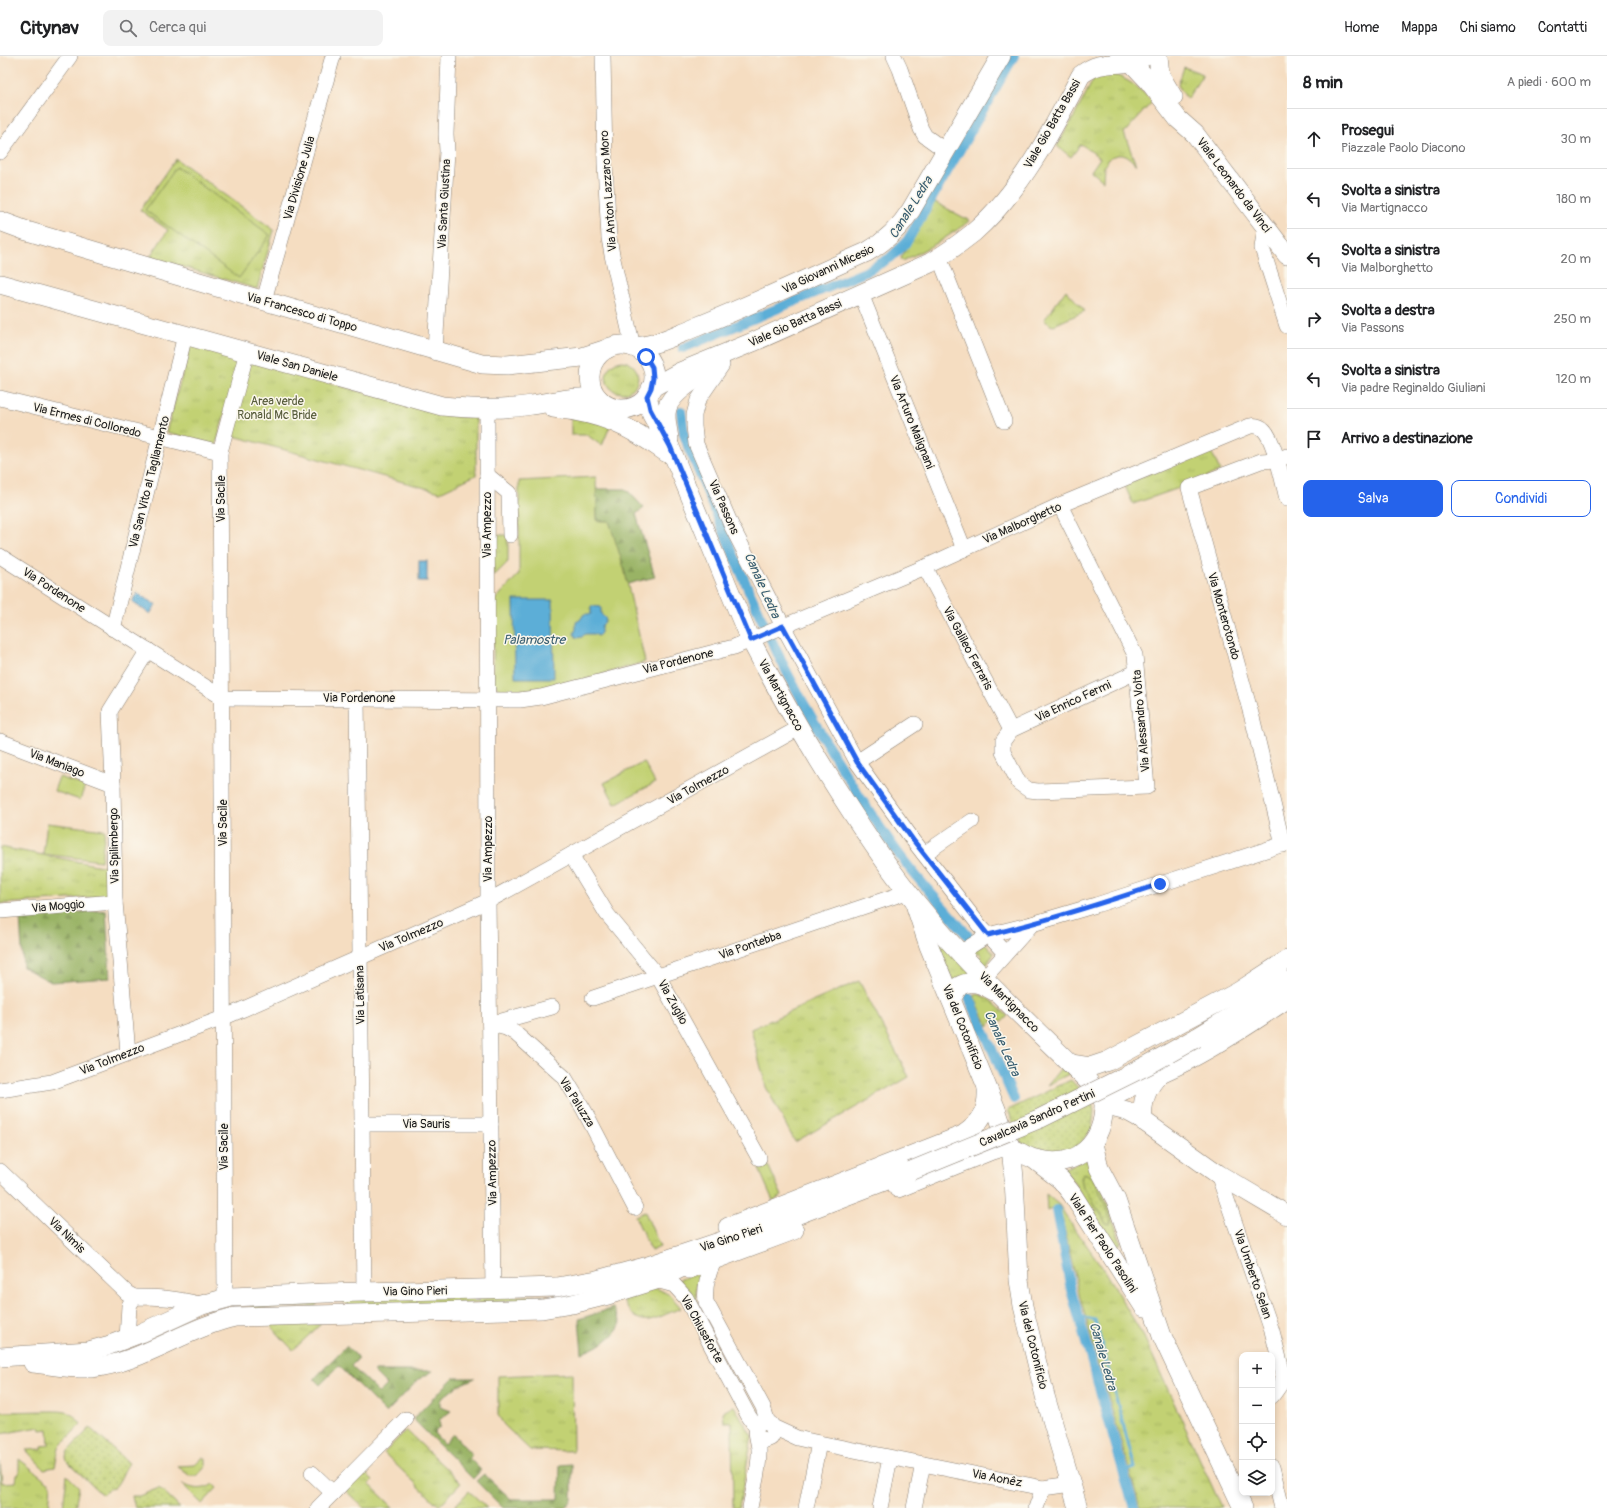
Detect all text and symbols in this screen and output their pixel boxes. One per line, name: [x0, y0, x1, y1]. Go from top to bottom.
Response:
search box: [103, 10, 383, 46]
text: Citynav: [20, 16, 79, 40]
icon: search: [117, 17, 139, 39]
text: Cerca qui: [149, 18, 206, 37]
text: Home: [1344, 19, 1379, 36]
text: Mappa: [1401, 19, 1438, 36]
text: Chi siamo: [1460, 19, 1516, 36]
text: Contatti: [1538, 19, 1587, 36]
text: 8 min: [1303, 72, 1343, 93]
text: A piedi · 600 m: [1507, 74, 1591, 90]
street label: Viale Gio Batta Bassi: [1021, 77, 1084, 172]
text: Prosegui: [1341, 121, 1394, 140]
icon: ahead: [1303, 128, 1325, 150]
street label: Via Anton Lazzaro Moro: [597, 129, 620, 252]
text: 30 m: [1561, 131, 1591, 147]
street label: Via Divisione Julia: [280, 134, 319, 222]
street label: Viale Leonardo da Vinci: [1193, 135, 1274, 236]
text: Piazzale Paolo Diacono: [1341, 140, 1466, 156]
street label: Via Santa Giustina: [435, 158, 454, 249]
water label: Canale Ledra: [885, 173, 937, 242]
text: Svolta a sinistra: [1341, 181, 1440, 200]
icon: left: [1303, 188, 1325, 210]
text: 180 m: [1556, 191, 1591, 207]
text: Via Martignacco: [1341, 200, 1428, 216]
street label: Via Giovanni Micesio: [780, 241, 877, 297]
text: Svolta a sinistra: [1341, 241, 1440, 260]
icon: left: [1303, 248, 1325, 270]
text: 20 m: [1560, 251, 1591, 267]
text: Via Malborghetto: [1341, 260, 1433, 276]
street label: Via Francesco di Toppo: [245, 289, 360, 336]
street label: Viale Gio Batta Bassi: [746, 296, 844, 351]
text: Svolta a destra: [1341, 301, 1435, 320]
icon: right: [1303, 308, 1325, 330]
text: 250 m: [1553, 311, 1591, 327]
text: Via Passons: [1341, 320, 1404, 336]
street label: Viale San Daniele: [254, 348, 339, 385]
route start: [637, 348, 655, 366]
text: Svolta a sinistra: [1341, 361, 1440, 380]
icon: left: [1303, 368, 1325, 390]
text: 120 m: [1555, 371, 1591, 387]
street label: Via Arturo Malignani: [886, 373, 937, 471]
text: Via padre Reginaldo Giuliani: [1341, 380, 1485, 396]
park label: Area verde Ronald Mc Bride: [237, 394, 317, 423]
street label: Via Ermes di Colloredo: [31, 400, 143, 441]
street label: Via San Vito al Tagliamento: [126, 414, 173, 550]
icon: arrive: [1303, 428, 1325, 450]
text: Arrivo a destinazione: [1341, 429, 1473, 448]
street label: Via Sacile: [214, 475, 229, 523]
street label: Via Passons: [705, 478, 742, 537]
button: Salva: [1303, 480, 1443, 517]
button: Condividi: [1451, 480, 1591, 517]
street label: Via Ampezzo: [480, 491, 495, 558]
street label: Via Malborghetto: [980, 499, 1065, 548]
water label: Canale Ledra: [741, 550, 784, 622]
street label: Via Pordenone: [19, 564, 88, 616]
street label: Via Monterotondo: [1204, 571, 1243, 662]
street label: Via Galileo Ferraris: [939, 604, 996, 693]
water label: Palamostre: [503, 632, 567, 648]
street label: Via Pordenone: [641, 645, 715, 678]
street label: Via Martignacco: [755, 657, 807, 734]
street label: Via Alessandro Volta: [1130, 669, 1153, 773]
street label: Via Enrico Fermi: [1033, 677, 1114, 726]
street label: Via Pordenone: [323, 691, 395, 706]
street label: Via Maniago: [27, 746, 87, 781]
street label: Via Tolmezzo: [665, 762, 732, 809]
street label: Via Sacile: [216, 799, 231, 847]
street label: Via Spilimbergo: [106, 807, 123, 884]
street label: Via Ampezzo: [481, 815, 496, 882]
route end: [1151, 875, 1169, 893]
street label: Via Moggio: [31, 897, 86, 916]
street label: Via Tolmezzo: [377, 915, 446, 956]
street label: Via Pontebba: [717, 928, 784, 963]
street label: Via Latisana: [352, 965, 369, 1025]
street label: Via Martignacco: [975, 969, 1043, 1036]
street label: Via Zuglio: [654, 977, 691, 1028]
street label: Via del Cotonificio: [939, 982, 987, 1072]
water label: Canale Ledra: [981, 1008, 1024, 1080]
street label: Via Tolmezzo: [78, 1040, 147, 1079]
street label: Via Paluzza: [555, 1074, 598, 1130]
street label: Cavalcavia Sandro Pertini: [977, 1086, 1097, 1151]
street label: Via Sauris: [402, 1117, 450, 1132]
street label: Via Sacile: [217, 1123, 232, 1171]
street label: Via Ampezzo: [484, 1139, 501, 1206]
street label: Viale Pier Paolo Pasolini: [1065, 1191, 1140, 1296]
street label: Via Nimis: [45, 1214, 89, 1257]
street label: Via Gino Pieri: [698, 1221, 764, 1256]
street label: Via Umberto Selan: [1230, 1227, 1275, 1321]
street label: Via Gino Pieri: [383, 1283, 447, 1300]
street label: Via Chiusaforte: [677, 1293, 726, 1366]
street label: Via del Cotonificio: [1014, 1299, 1051, 1391]
water label: Canale Ledra: [1086, 1320, 1121, 1393]
map controls: [1239, 1352, 1275, 1496]
button: +: [1239, 1352, 1275, 1388]
button: −: [1239, 1388, 1275, 1424]
button: locate: [1239, 1424, 1275, 1460]
button: layers: [1239, 1460, 1275, 1496]
street label: Via Aonêz: [970, 1466, 1023, 1491]

